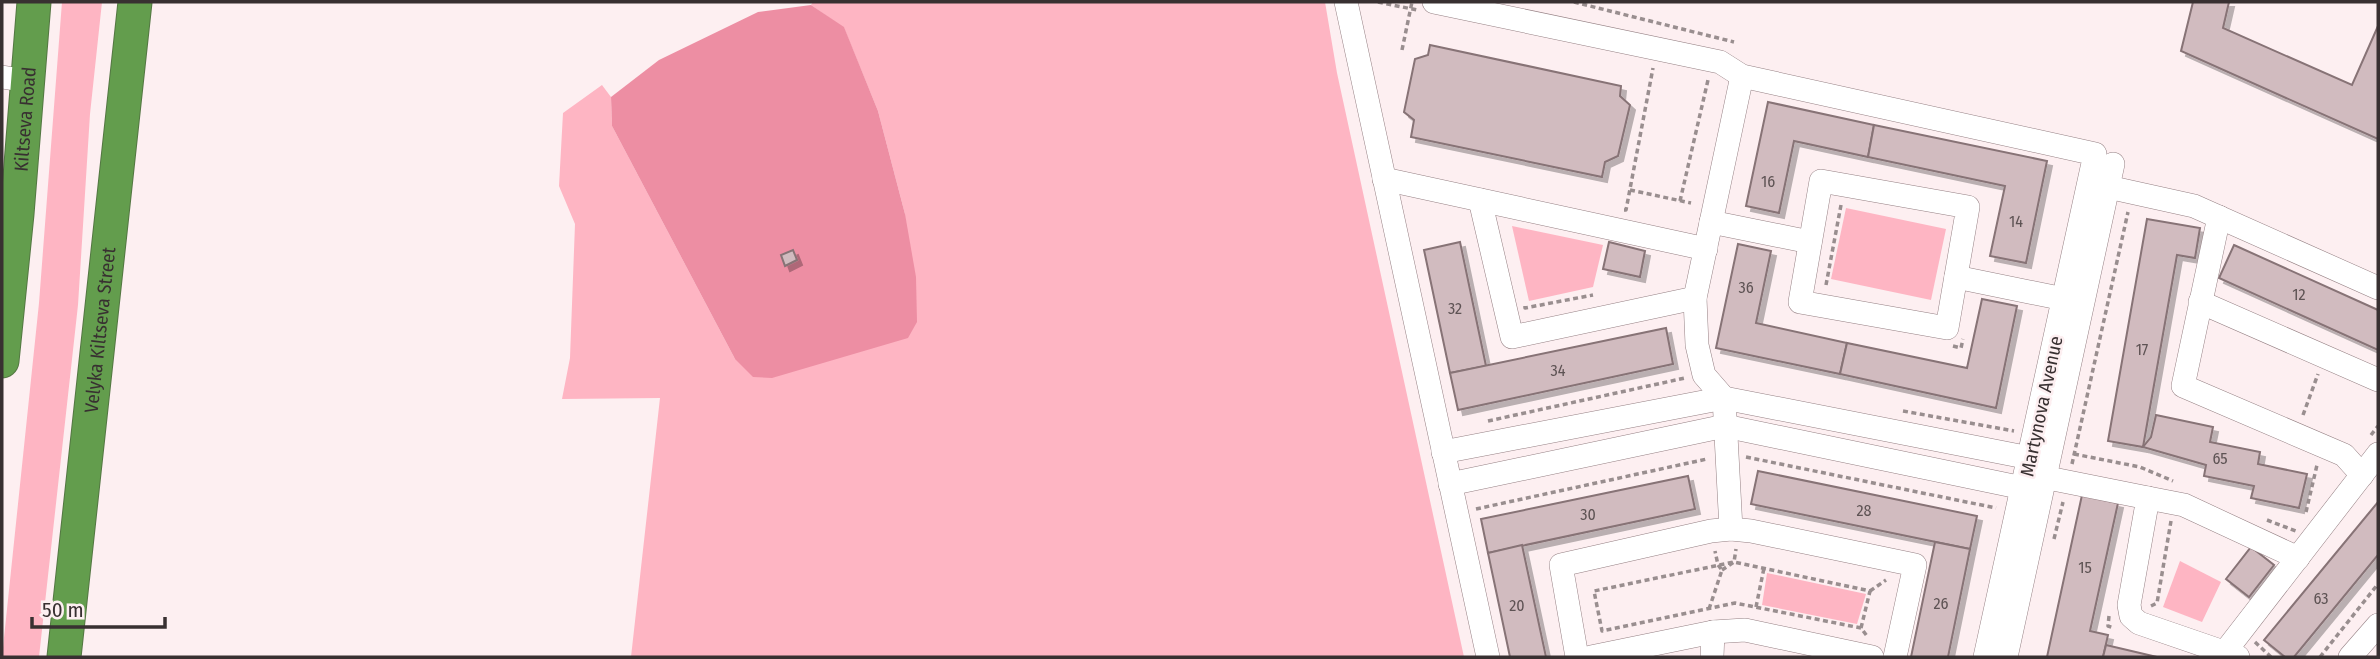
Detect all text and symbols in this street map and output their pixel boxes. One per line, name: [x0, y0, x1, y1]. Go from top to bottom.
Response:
street label: Kiltseva Road: [9, 66, 41, 172]
house number: 16: [1761, 172, 1775, 191]
house number: 14: [2009, 212, 2023, 231]
street label: Velyka Kiltseva Street: [80, 245, 120, 414]
house number: 36: [1738, 278, 1754, 297]
house number: 12: [2292, 285, 2306, 304]
house number: 32: [1448, 299, 1462, 318]
street label: Martynova Avenue: [2015, 334, 2068, 478]
house number: 17: [2136, 340, 2149, 359]
house number: 34: [1551, 361, 1566, 380]
house number: 65: [2212, 449, 2228, 468]
house number: 28: [1856, 501, 1872, 520]
house number: 30: [1580, 505, 1596, 524]
house number: 15: [2078, 558, 2092, 577]
scale bar: [32, 586, 164, 630]
house number: 63: [2313, 589, 2329, 608]
house number: 26: [1934, 594, 1949, 613]
house number: 20: [1509, 596, 1525, 615]
text: 50 m: [42, 597, 84, 623]

